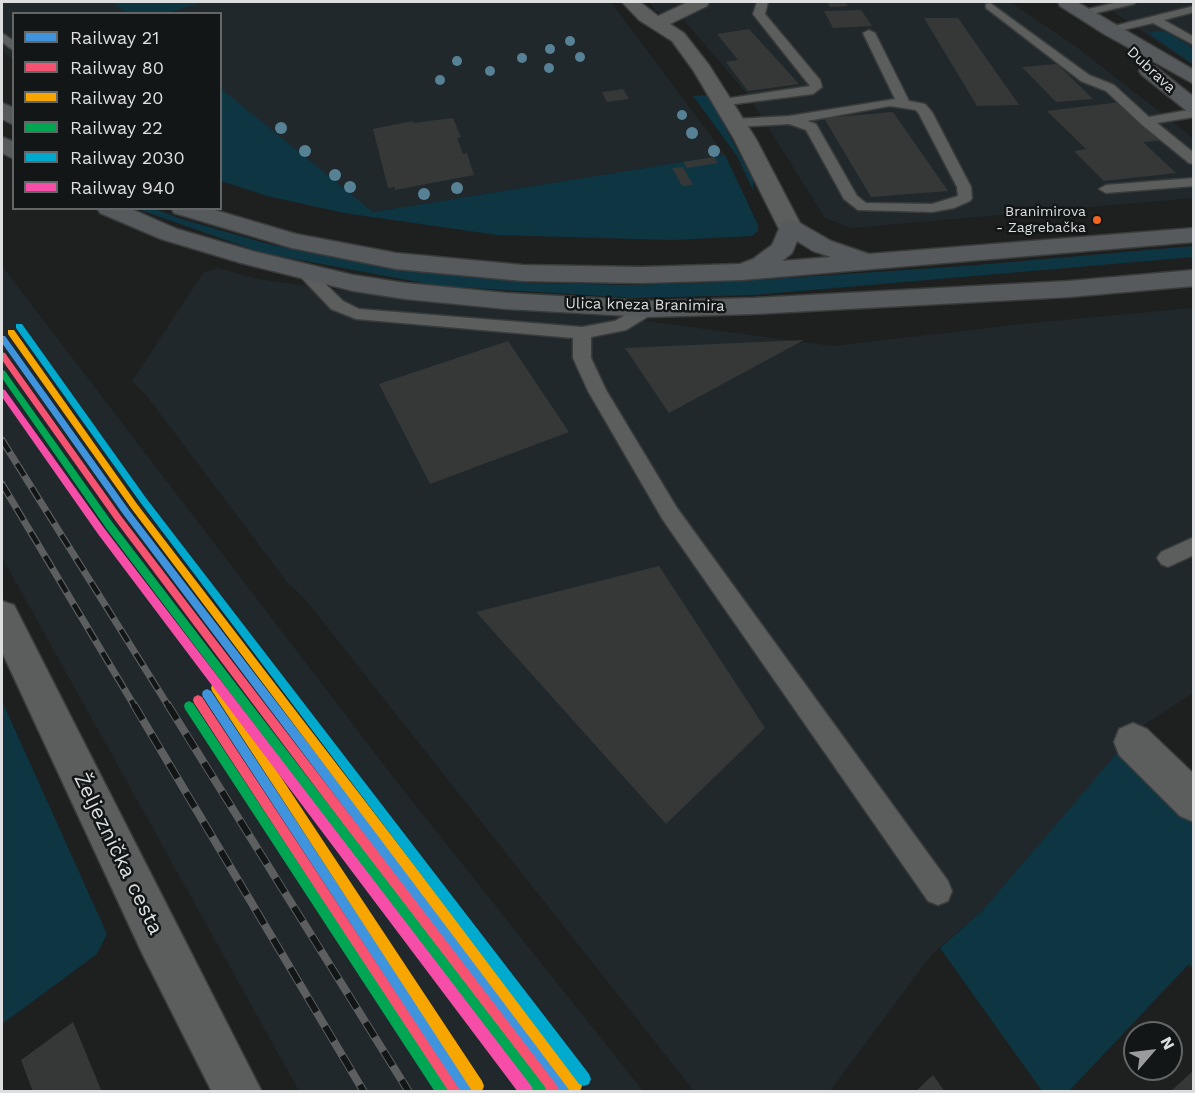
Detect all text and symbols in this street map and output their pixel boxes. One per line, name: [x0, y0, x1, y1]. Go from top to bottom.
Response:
legend: [12, 12, 222, 210]
text: Railway 21: [70, 27, 159, 48]
street label: Dubrava: [1123, 43, 1179, 97]
text: Railway 80: [70, 57, 164, 78]
text: Railway 20: [70, 87, 163, 108]
text: Railway 22: [70, 117, 163, 138]
text: Railway 2030: [70, 147, 185, 168]
text: Railway 940: [70, 177, 175, 198]
place label: Branimirova - Zagrebačka: [996, 204, 1086, 237]
marker: Branimirova - Zagrebačka: [1091, 214, 1103, 226]
street label: Ulica kneza Branimira: [565, 295, 725, 315]
street label: Željeznička cesta: [68, 769, 168, 939]
north arrow: [1123, 1021, 1183, 1081]
text: N: [1156, 1034, 1179, 1053]

